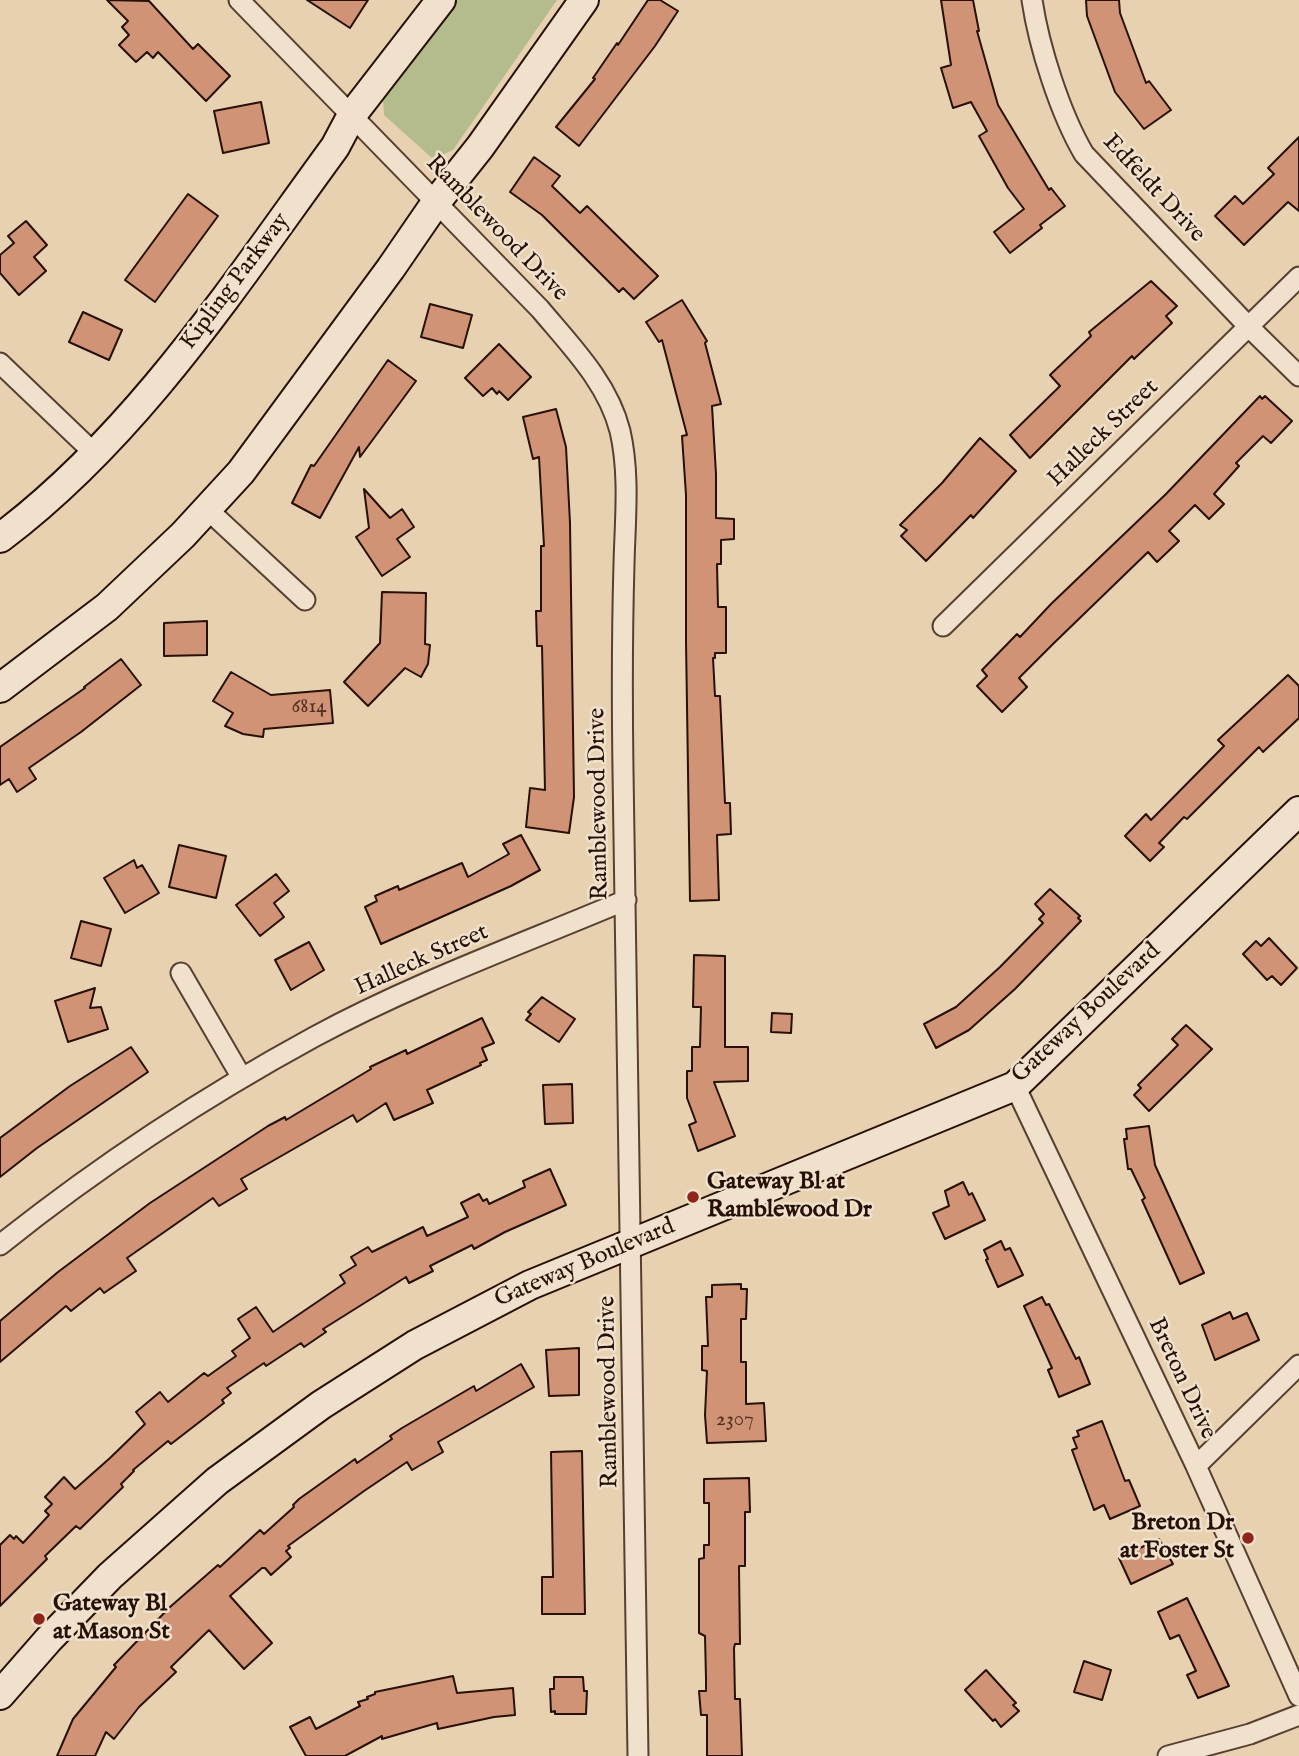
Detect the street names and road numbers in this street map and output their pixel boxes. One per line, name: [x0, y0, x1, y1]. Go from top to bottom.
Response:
street label: Edfeldt Drive: [1096, 129, 1210, 249]
street label: Ramblewood Drive: [419, 150, 573, 308]
street label: Kipling Parkway: [175, 208, 297, 356]
street label: Halleck Street: [1043, 374, 1165, 494]
street label: Ramblewood Drive: [584, 707, 616, 901]
street label: Halleck Street: [351, 919, 493, 1003]
street label: Gateway Boulevard: [1007, 938, 1167, 1090]
street label: Gateway Boulevard: [491, 1213, 679, 1315]
street label: Ramblewood Drive: [594, 1295, 626, 1489]
street label: Breton Drive: [1140, 1314, 1222, 1444]

